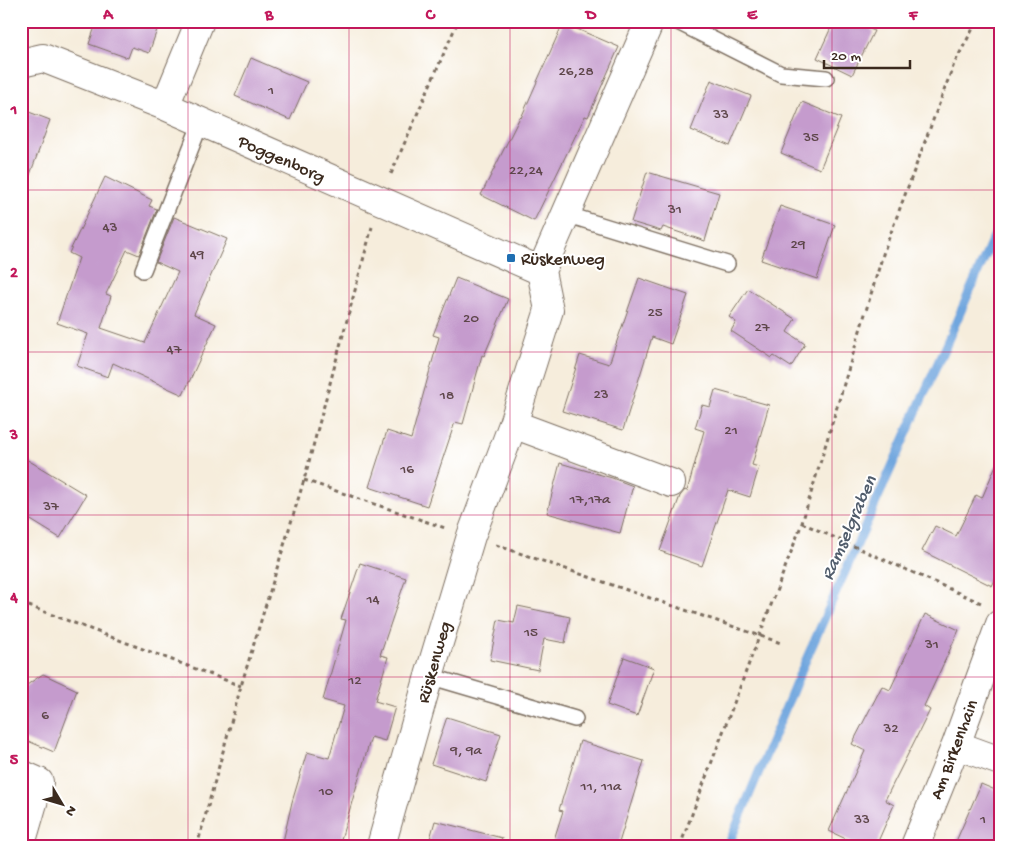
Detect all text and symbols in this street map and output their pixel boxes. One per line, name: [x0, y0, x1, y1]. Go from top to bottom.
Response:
text: A: [102, 7, 114, 26]
text: B: [264, 7, 274, 26]
text: C: [425, 7, 436, 26]
text: D: [584, 7, 597, 26]
text: E: [747, 7, 758, 26]
text: F: [908, 7, 919, 26]
scale bar: [824, 38, 910, 70]
text: 20 m: [831, 48, 861, 66]
house number: 26,28: [558, 63, 594, 81]
house number: 1: [267, 82, 274, 100]
text: 1: [10, 102, 17, 121]
house number: 33: [712, 106, 729, 124]
house number: 35: [802, 129, 819, 147]
street label: Poggenborg: [233, 131, 328, 189]
house number: 22,24: [509, 162, 543, 180]
house number: 31: [667, 201, 682, 219]
house number: 43: [103, 219, 118, 237]
house number: 29: [791, 236, 806, 254]
house number: 49: [190, 246, 205, 264]
place label: Rüskenweg: [521, 250, 605, 271]
marker: Rüskenweg: [505, 252, 517, 264]
text: 2: [10, 265, 18, 284]
house number: 25: [647, 304, 663, 322]
house number: 20: [463, 310, 479, 328]
house number: 27: [754, 319, 771, 337]
house number: 47: [167, 341, 183, 359]
house number: 23: [593, 386, 609, 404]
house number: 18: [439, 387, 454, 405]
house number: 21: [724, 422, 738, 440]
text: 3: [9, 427, 18, 446]
house number: 16: [399, 461, 414, 479]
water label: Ramselgraben: [817, 472, 884, 584]
house number: 17,17a: [569, 491, 611, 509]
house number: 37: [42, 498, 60, 516]
text: 4: [9, 590, 18, 609]
house number: 14: [365, 591, 380, 609]
street label: Rüskenweg: [414, 619, 457, 706]
house number: 15: [523, 624, 538, 642]
house number: 31: [924, 636, 939, 654]
house number: 12: [347, 672, 362, 690]
street label: Am Birkenhain: [927, 697, 984, 803]
house number: 6: [41, 707, 49, 725]
house number: 32: [882, 720, 899, 738]
house number: 9, 9a: [449, 742, 482, 760]
text: 5: [10, 752, 19, 771]
house number: 11, 11a: [580, 778, 622, 796]
north arrow: [38, 780, 88, 830]
house number: 10: [318, 783, 334, 801]
text: N: [61, 802, 80, 819]
house number: 33: [853, 811, 870, 829]
house number: 1: [979, 811, 986, 829]

